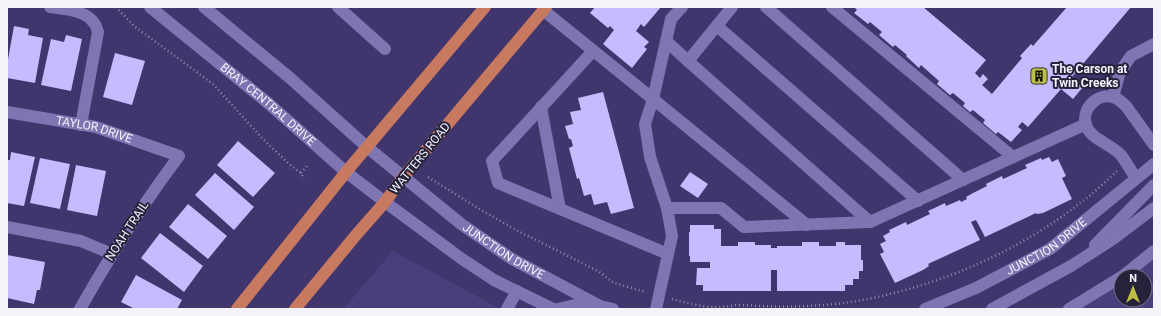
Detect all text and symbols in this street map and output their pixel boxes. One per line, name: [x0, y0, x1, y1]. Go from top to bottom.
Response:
street label: BRAY CENTRAL DRIVE: [218, 60, 318, 149]
place label: The Carson at Twin Creeks: [1052, 62, 1127, 90]
building icon: The Carson at Twin Creeks: [1029, 66, 1049, 86]
street label: TAYLOR DRIVE: [55, 113, 135, 146]
street label: WATTERS ROAD: [387, 120, 453, 196]
street label: NOAH TRAIL: [103, 198, 152, 263]
street label: JUNCTION DRIVE: [1004, 215, 1090, 278]
street label: JUNCTION DRIVE: [460, 220, 547, 282]
north arrow: [1113, 268, 1153, 308]
text: N: [1129, 272, 1137, 285]

